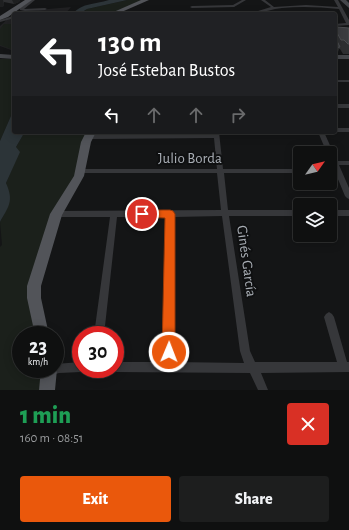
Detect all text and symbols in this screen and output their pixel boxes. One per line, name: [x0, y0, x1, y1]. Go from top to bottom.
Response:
icon: left: [32, 28, 84, 80]
text: 130 m: [98, 29, 162, 57]
text: José Esteban Bustos: [98, 62, 235, 80]
icon: left: [101, 104, 123, 126]
icon: ahead: [143, 104, 165, 126]
icon: ahead: [185, 104, 207, 126]
icon: right: [227, 104, 249, 126]
north arrow: [293, 146, 337, 190]
map controls: [293, 146, 337, 242]
street label: Julio Borda: [158, 151, 222, 166]
pin: [125, 197, 159, 231]
button: layers: [293, 198, 337, 242]
icon: arrive: [131, 203, 153, 225]
street label: Ginés García: [234, 224, 259, 298]
speed limit sign: 30: [72, 326, 124, 378]
position arrow: [148, 331, 190, 373]
text: 23: [29, 337, 47, 357]
text: km/h: [28, 357, 48, 367]
button: close: [287, 403, 329, 445]
text: 1 min: [20, 404, 71, 428]
text: 160 m · 08:51: [20, 432, 83, 445]
button: Exit: [20, 476, 171, 522]
button: Share: [179, 476, 329, 522]

